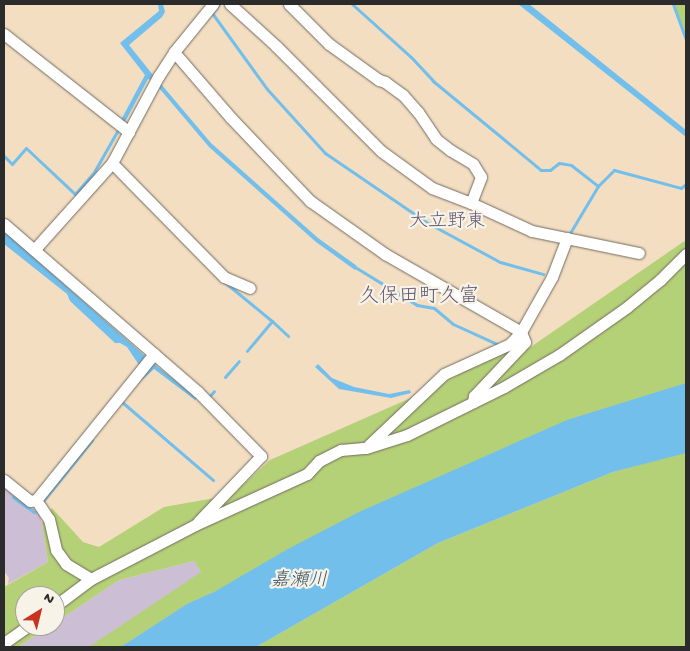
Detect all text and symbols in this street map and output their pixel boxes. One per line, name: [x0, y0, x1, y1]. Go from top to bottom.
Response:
district label: 大立野東: [409, 212, 485, 234]
district label: 久保田町久富: [359, 285, 479, 309]
water label: 嘉瀬川: [271, 571, 327, 593]
north arrow: [15, 586, 65, 636]
text: N: [40, 590, 57, 609]

